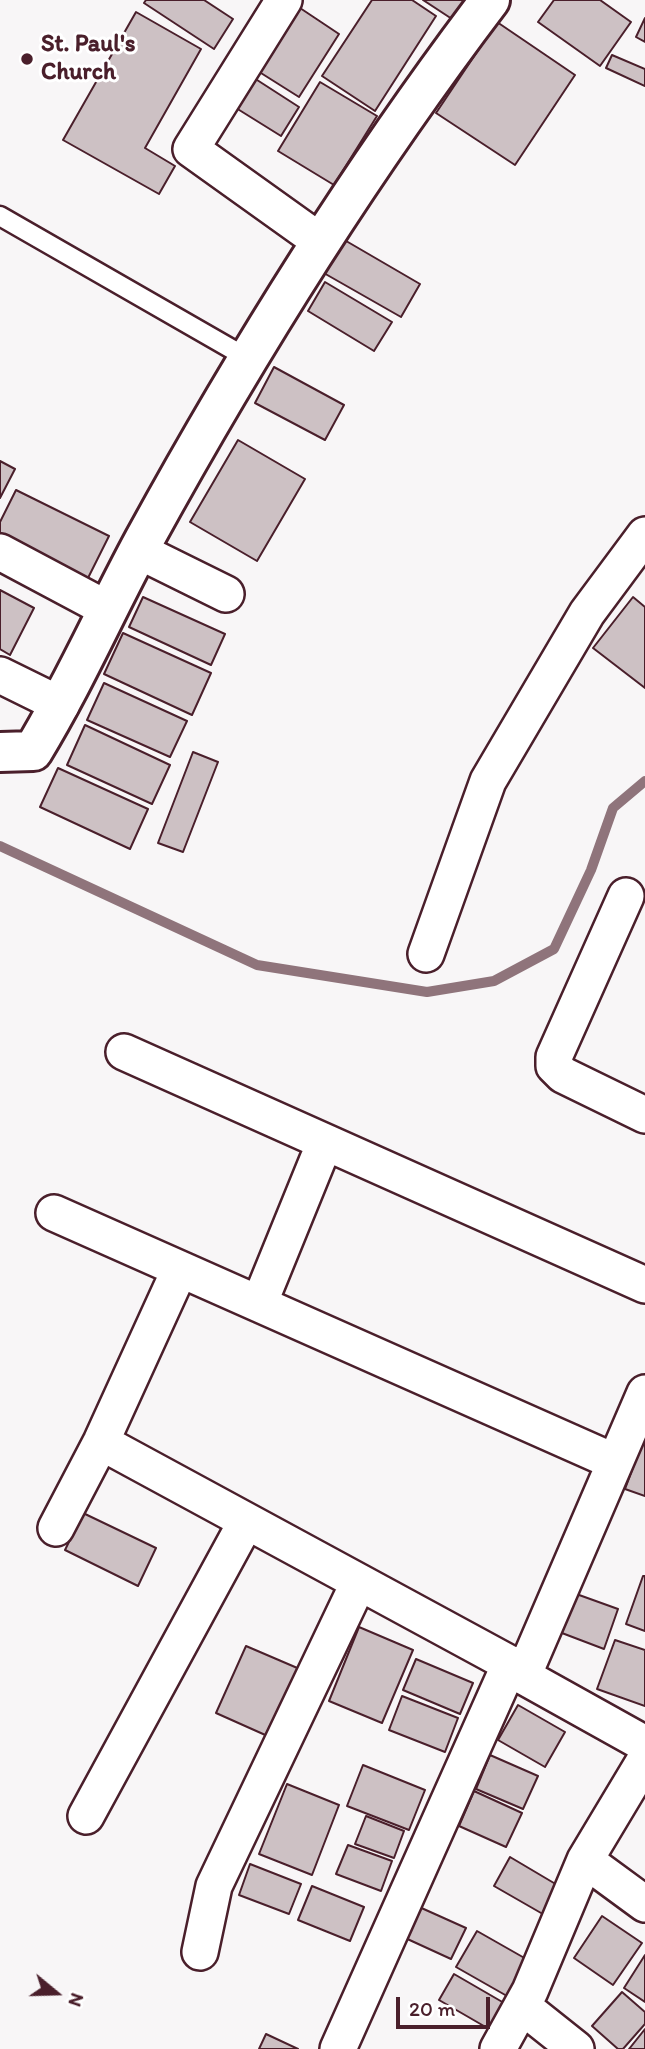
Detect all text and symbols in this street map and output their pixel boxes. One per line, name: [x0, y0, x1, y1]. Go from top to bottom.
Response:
place label: St. Paul's Church: [41, 31, 135, 87]
marker: St. Paul's Church: [19, 51, 35, 67]
north arrow: [21, 1958, 91, 2028]
scale bar: [400, 1982, 494, 2026]
text: N: [63, 1990, 89, 2010]
text: 20 m: [409, 1996, 455, 2021]

